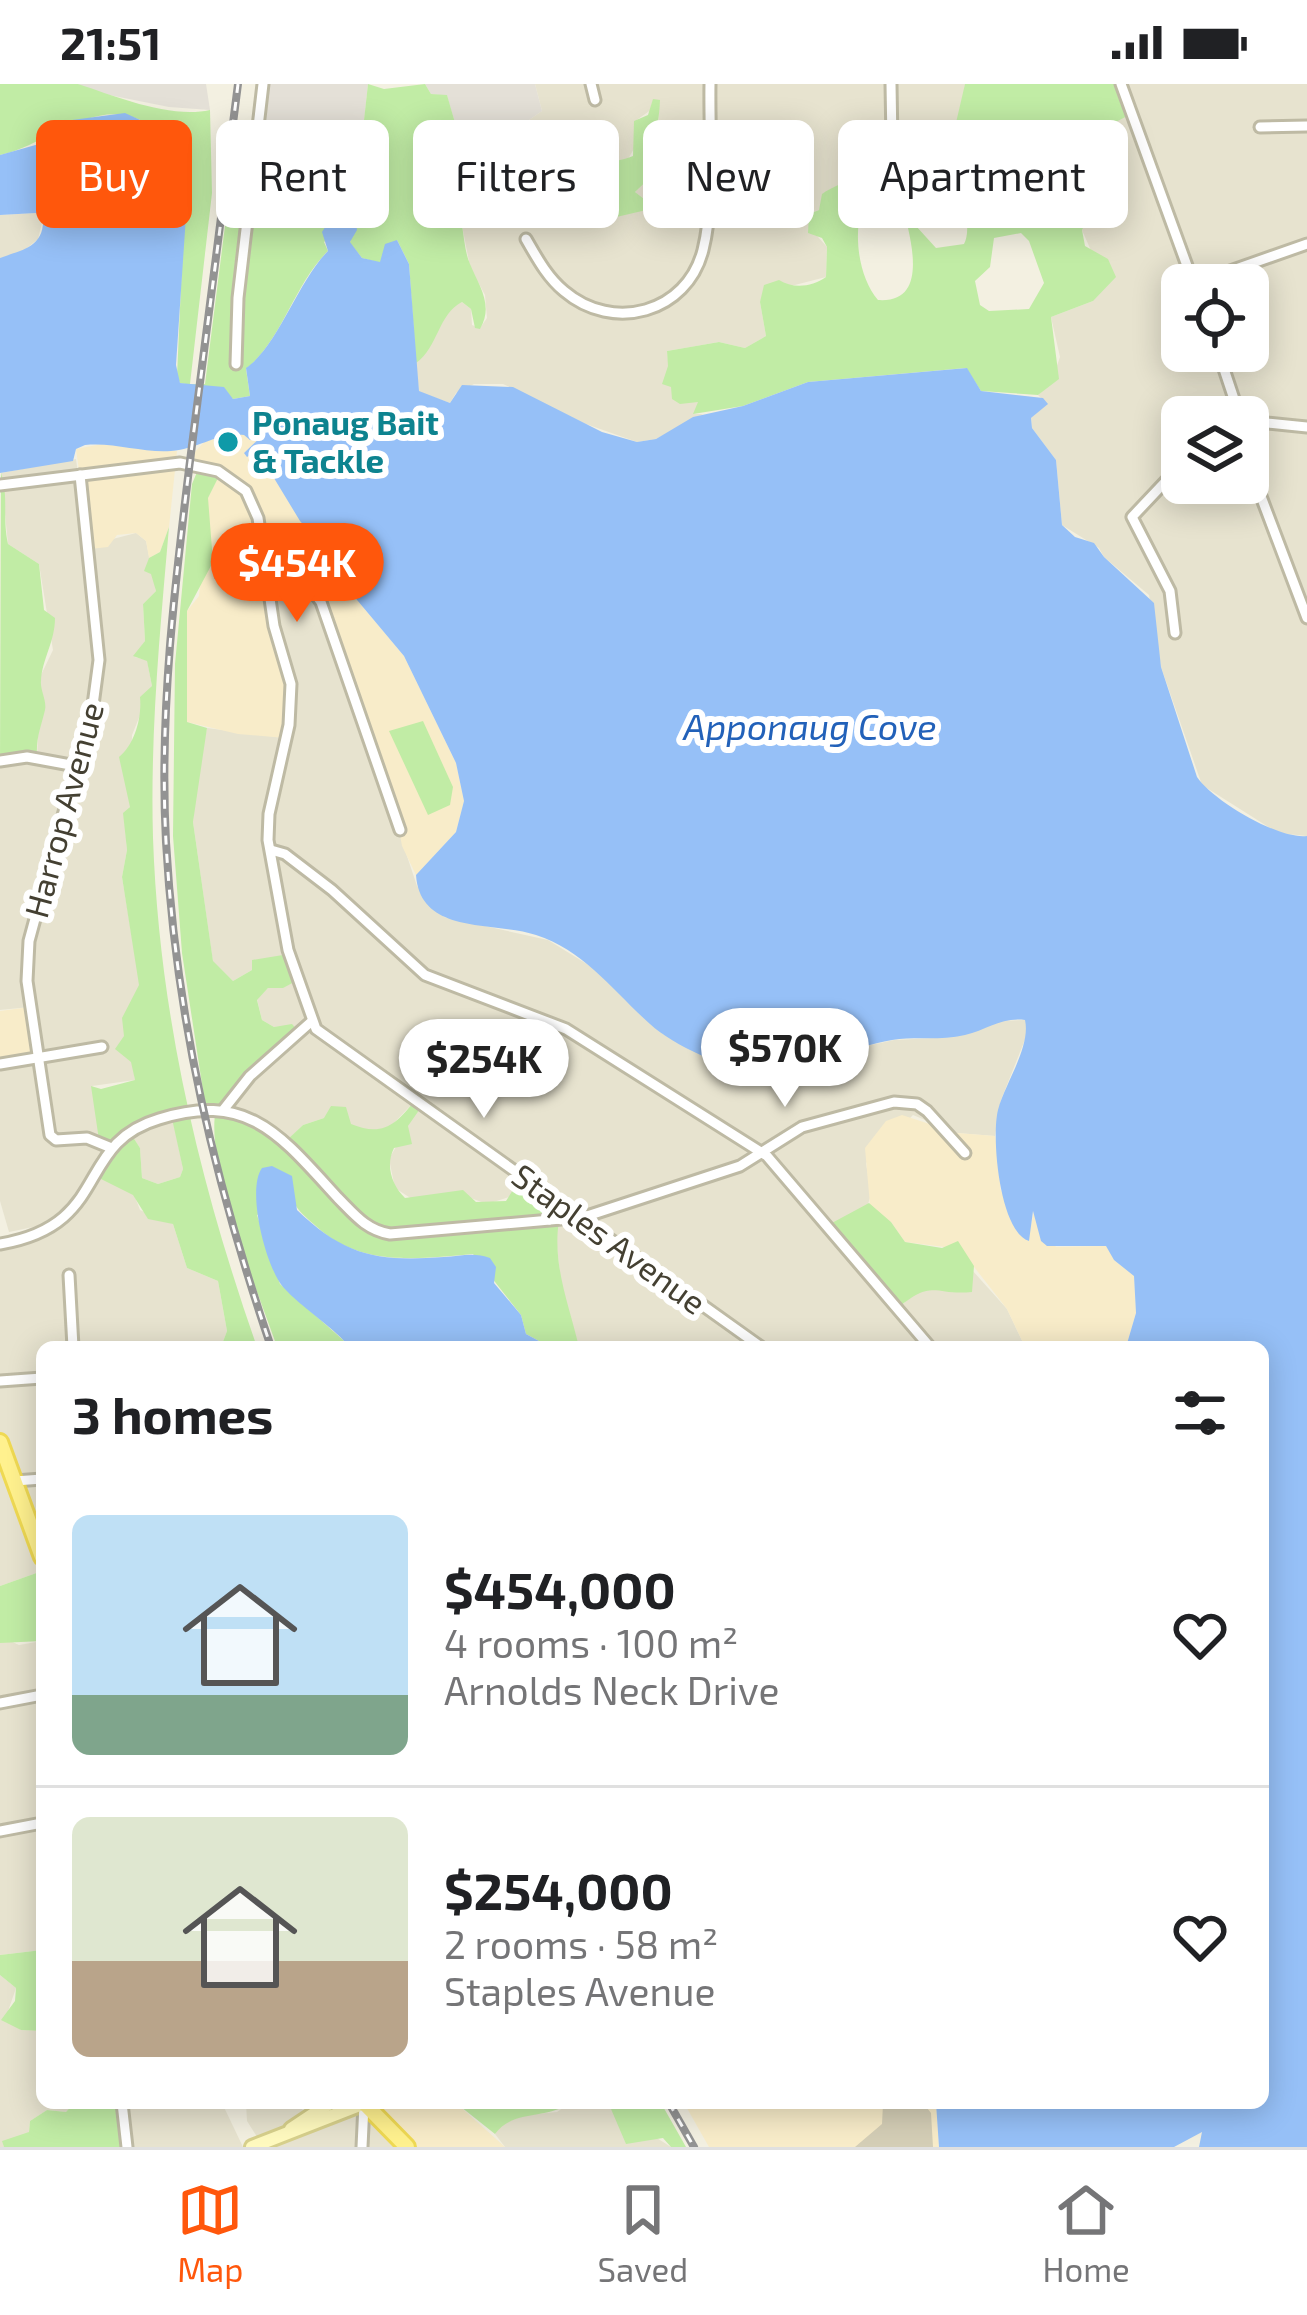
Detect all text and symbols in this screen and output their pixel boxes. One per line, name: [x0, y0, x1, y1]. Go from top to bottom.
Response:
text: 21:51: [60, 15, 161, 69]
chip: Buy: [36, 120, 192, 228]
chip: Rent: [216, 120, 389, 228]
chip: Filters: [413, 120, 619, 228]
chip: New: [643, 120, 814, 228]
chip: Apartment: [838, 120, 1128, 228]
map controls: [1161, 264, 1269, 504]
button: locate: [1161, 264, 1269, 372]
button: layers: [1161, 396, 1269, 504]
place label: Ponaug Bait & Tackle: [252, 402, 439, 480]
marker: Ponaug Bait & Tackle: [215, 429, 241, 455]
pin: $454K: [213, 523, 381, 625]
text: $454K: [238, 538, 356, 585]
street label: Harrop Avenue: [15, 698, 111, 922]
water label: Apponaug Cove: [681, 704, 937, 747]
pin: $570K: [701, 1008, 869, 1110]
pin: $254K: [400, 1019, 568, 1121]
text: $570K: [728, 1023, 842, 1070]
text: $254K: [426, 1034, 542, 1081]
street label: Staples Avenue: [505, 1155, 714, 1322]
icon: filters: [1167, 1380, 1233, 1446]
text: 3 homes: [72, 1383, 273, 1444]
text: $454,000: [444, 1558, 676, 1619]
icon: home: [168, 1563, 312, 1707]
icon: heart: [1167, 1602, 1233, 1668]
text: 4 rooms · 100 m²: [444, 1619, 738, 1666]
text: Arnolds Neck Drive: [444, 1666, 779, 1713]
text: $254,000: [444, 1859, 673, 1920]
icon: home: [168, 1865, 312, 2009]
icon: heart: [1167, 1904, 1233, 1970]
text: 2 rooms · 58 m²: [444, 1920, 718, 1967]
text: Staples Avenue: [444, 1967, 715, 2014]
tab: Map: [177, 2177, 243, 2289]
tab: Saved: [598, 2177, 688, 2289]
tab: Home: [1042, 2177, 1130, 2289]

